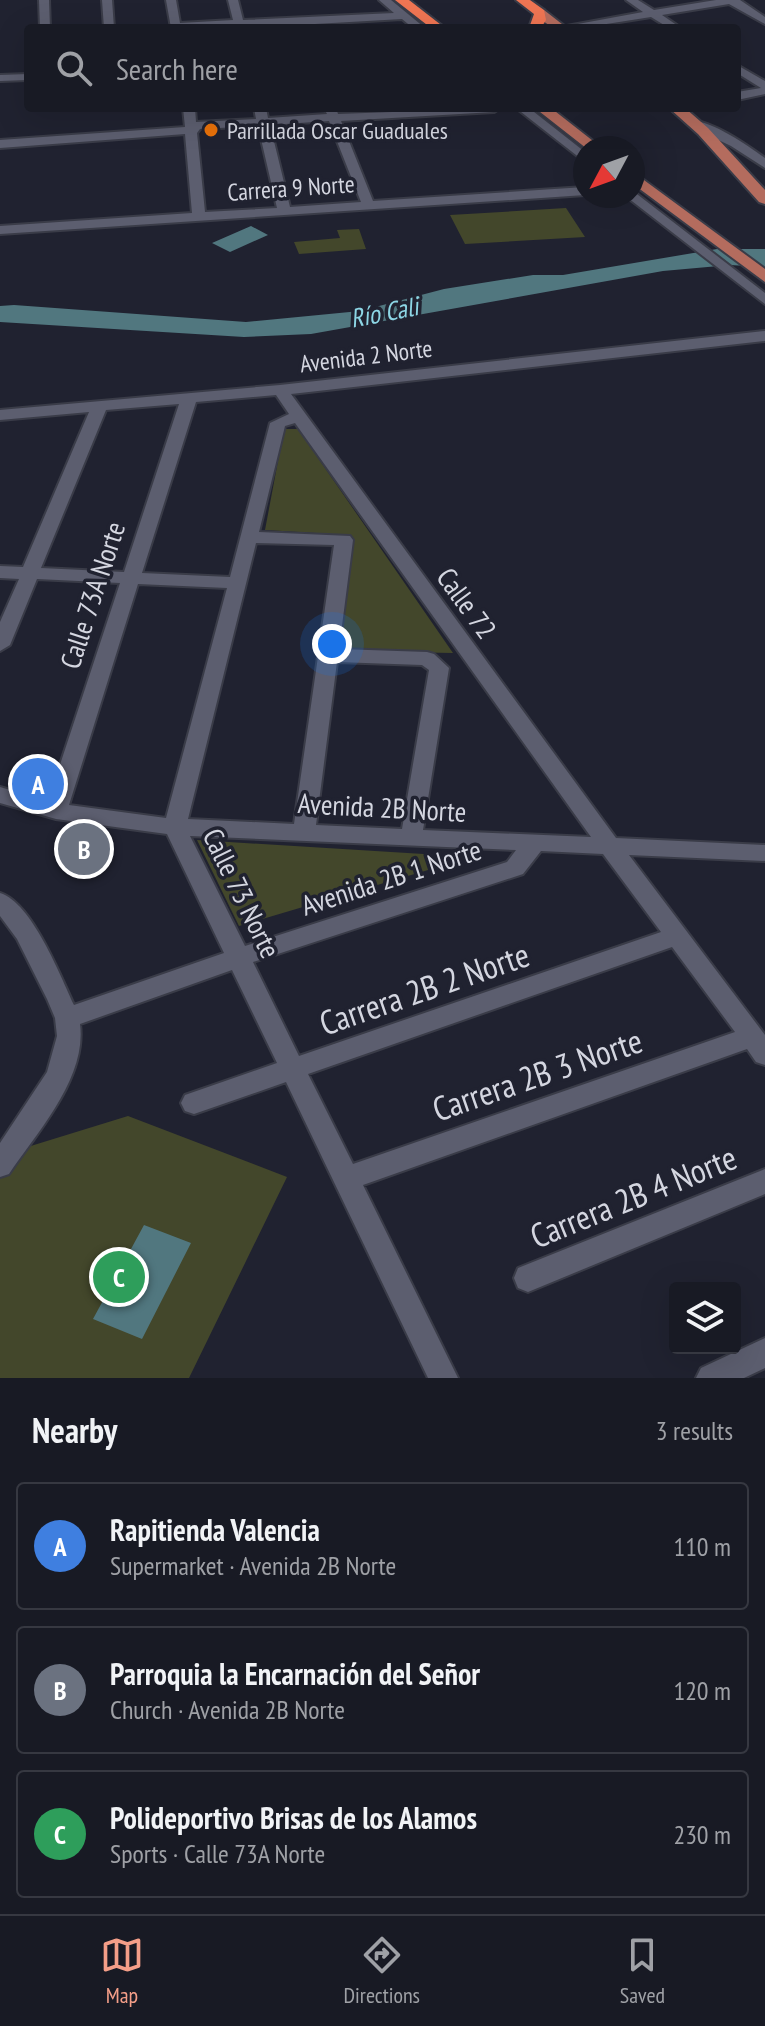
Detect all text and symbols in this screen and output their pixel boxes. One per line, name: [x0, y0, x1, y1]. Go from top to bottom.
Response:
search box: [24, 24, 741, 112]
icon: search: [52, 46, 96, 90]
text: Search here: [116, 49, 238, 88]
place label: Parrillada Oscar Guaduales: [227, 115, 448, 146]
marker: Parrillada Oscar Guaduales: [202, 121, 220, 139]
north arrow: [573, 136, 645, 208]
street label: Carrera 9 Norte: [226, 168, 356, 208]
water label: Río Cali: [347, 289, 424, 335]
street label: Avenida 2 Norte: [298, 332, 434, 380]
street label: Calle 73A Norte: [51, 517, 133, 673]
street label: Calle 72: [429, 560, 505, 646]
your location: [312, 624, 352, 664]
pin: A: [12, 754, 64, 814]
street label: Avenida 2B Norte: [297, 784, 467, 830]
pin: B: [58, 819, 110, 879]
street label: Calle 73 Norte: [195, 822, 289, 964]
street label: Avenida 2B 1 Norte: [296, 830, 486, 924]
street label: Carrera 2B 2 Norte: [313, 932, 535, 1044]
street label: Carrera 2B 3 Norte: [426, 1018, 648, 1130]
street label: Carrera 2B 4 Norte: [523, 1135, 743, 1257]
pin: C: [93, 1247, 145, 1307]
map controls: [669, 1282, 741, 1354]
button: layers: [669, 1282, 741, 1354]
text: Nearby: [32, 1408, 117, 1452]
text: 3 results: [656, 1414, 733, 1447]
text: Rapitienda Valencia: [110, 1510, 320, 1549]
text: A: [53, 1530, 67, 1563]
text: 110 m: [673, 1530, 731, 1563]
text: Supermarket · Avenida 2B Norte: [110, 1549, 396, 1582]
text: Parroquia la Encarnación del Señor: [110, 1654, 480, 1693]
text: B: [54, 1674, 66, 1707]
text: 120 m: [673, 1674, 731, 1707]
text: Church · Avenida 2B Norte: [110, 1693, 345, 1726]
text: Polideportivo Brisas de los Alamos: [110, 1798, 477, 1837]
text: C: [54, 1818, 66, 1851]
text: 230 m: [673, 1818, 731, 1851]
text: Sports · Calle 73A Norte: [110, 1837, 325, 1870]
tab: Map: [100, 1933, 144, 2009]
tab: Directions: [344, 1933, 420, 2009]
tab: Saved: [620, 1933, 665, 2009]

